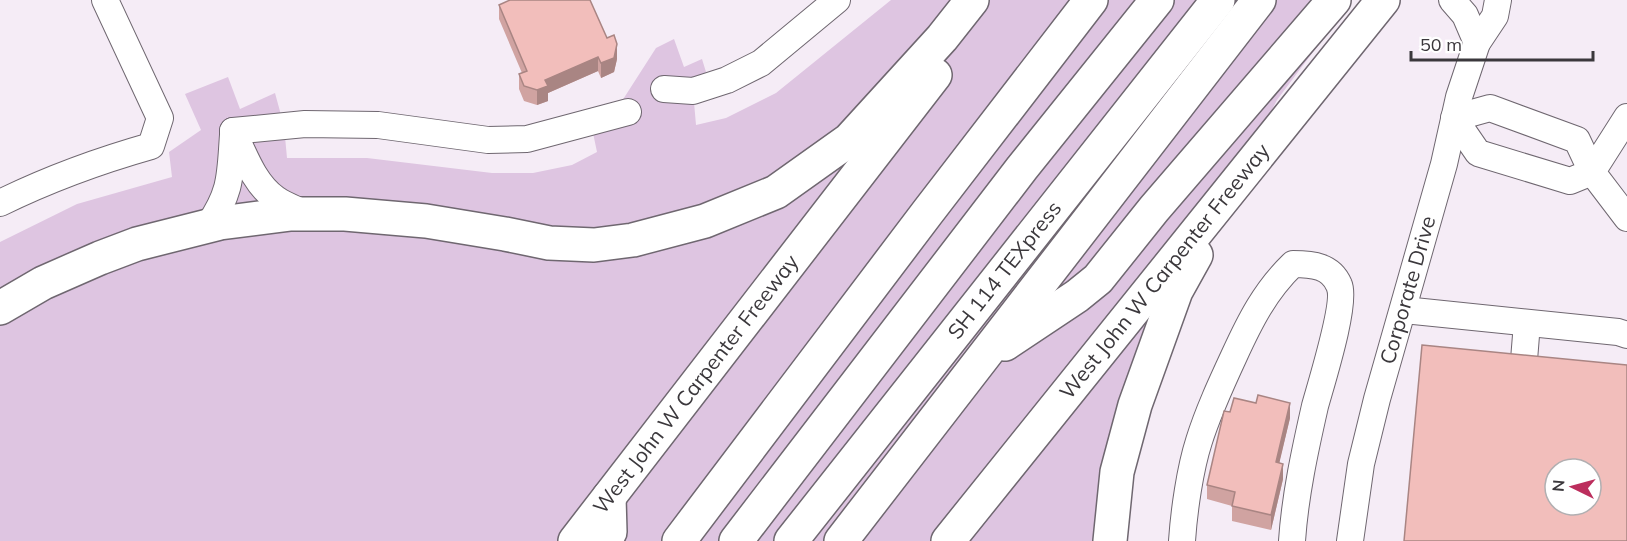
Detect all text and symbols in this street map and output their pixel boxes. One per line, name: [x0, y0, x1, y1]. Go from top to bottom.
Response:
scale bar: [1411, 24, 1592, 62]
text: 50 m: [1420, 33, 1462, 56]
street label: West John W Carpenter Freeway: [1053, 138, 1275, 404]
street label: SH 114 TEXpress: [941, 195, 1067, 344]
street label: Corporate Drive: [1374, 213, 1441, 367]
street label: West John W Carpenter Freeway: [587, 249, 804, 518]
north arrow: [1543, 457, 1603, 517]
text: N: [1548, 479, 1569, 493]

